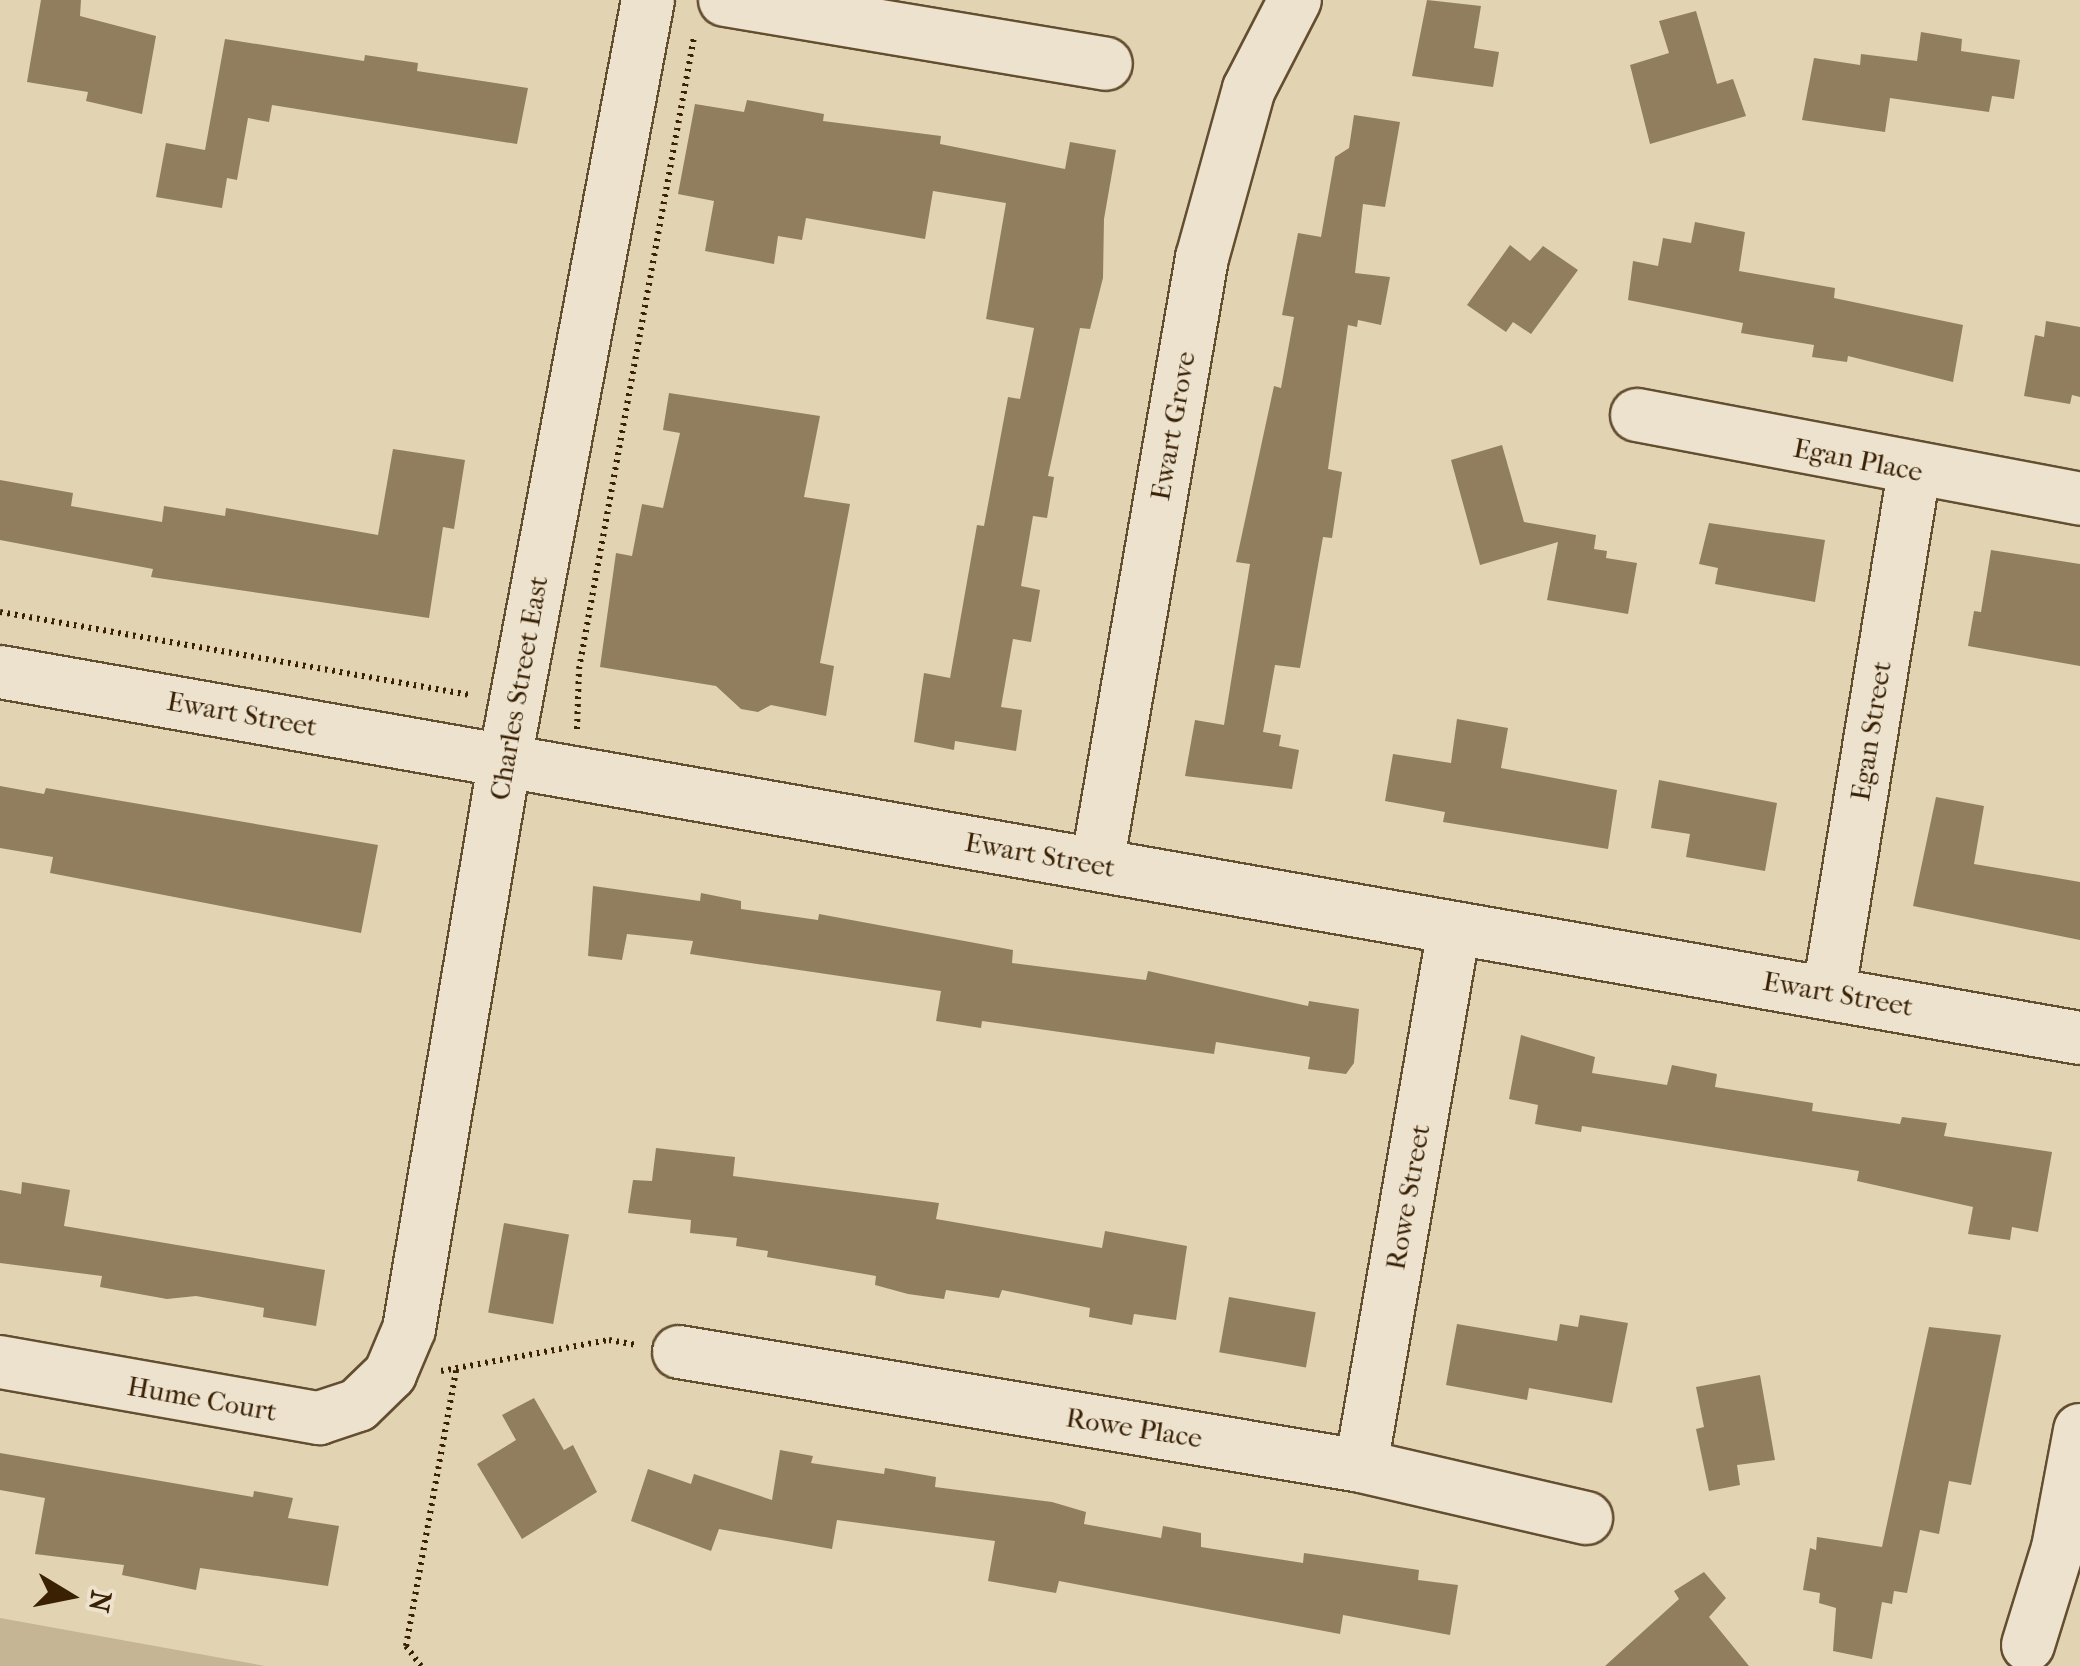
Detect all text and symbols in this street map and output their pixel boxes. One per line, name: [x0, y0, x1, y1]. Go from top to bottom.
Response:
street label: Ewart Grove: [1143, 349, 1203, 503]
street label: Egan Place: [1790, 431, 1926, 489]
street label: Charles Street East: [483, 573, 555, 803]
street label: Egan Street: [1843, 659, 1899, 803]
street label: Ewart Street: [164, 684, 320, 744]
street label: Ewart Street: [962, 825, 1118, 885]
street label: Ewart Street: [1760, 964, 1916, 1024]
street label: Rowe Street: [1379, 1121, 1437, 1273]
street label: Hume Court: [125, 1369, 279, 1429]
street label: Rowe Place: [1063, 1401, 1205, 1455]
north arrow: [20, 1546, 120, 1646]
text: N: [82, 1588, 118, 1615]

